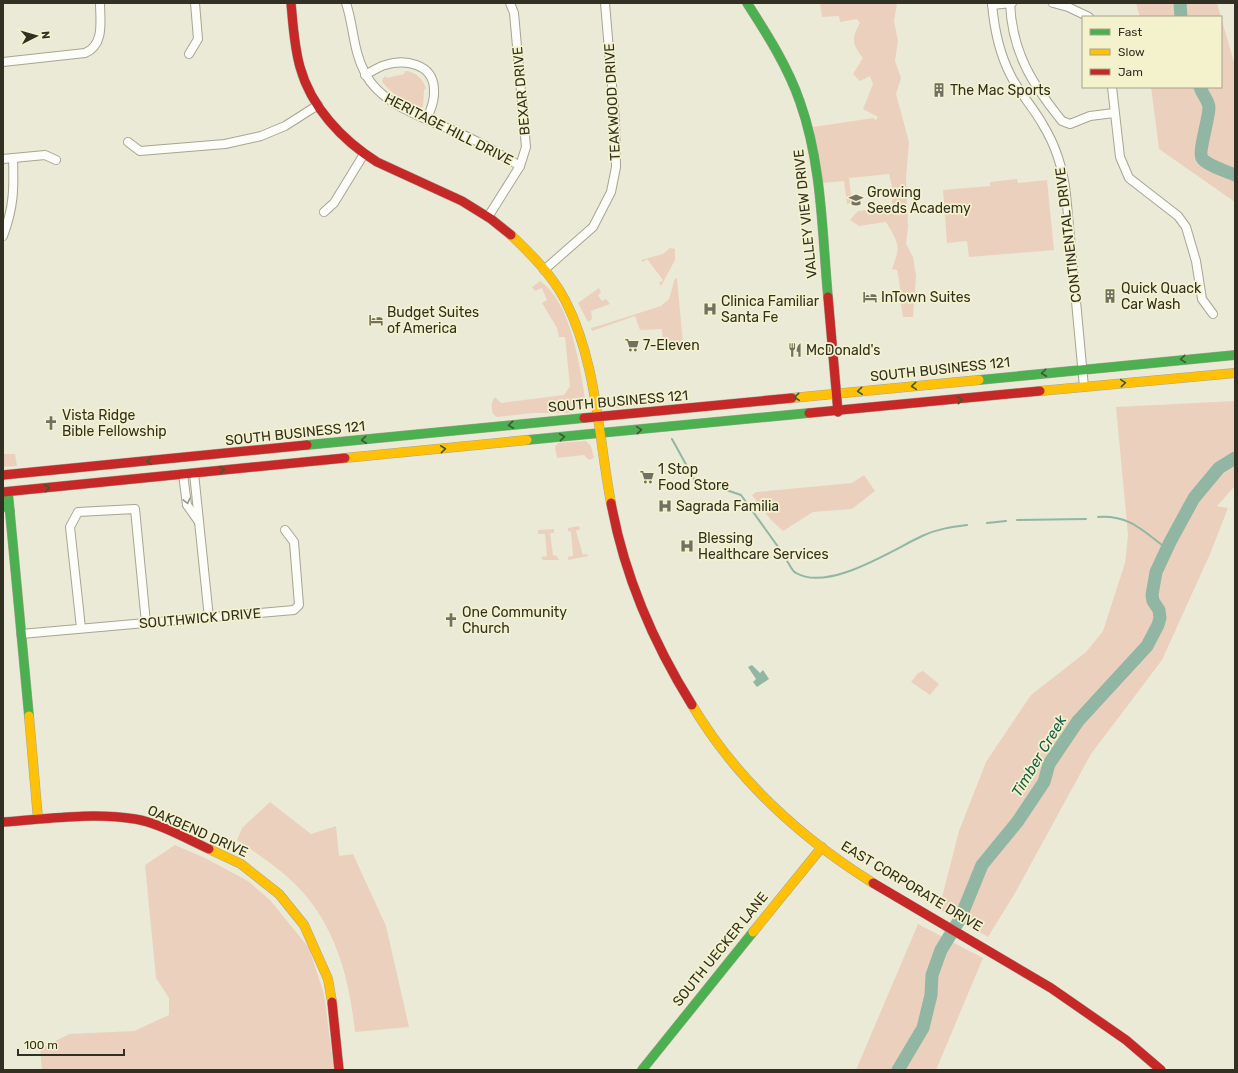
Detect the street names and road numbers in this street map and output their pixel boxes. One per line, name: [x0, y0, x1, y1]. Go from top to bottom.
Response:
street label: TEAKWOOD DRIVE: [601, 43, 624, 161]
street label: BEXAR DRIVE: [509, 46, 534, 136]
street label: HERITAGE HILL DRIVE: [382, 90, 516, 169]
street label: VALLEY VIEW DRIVE: [790, 148, 821, 279]
street label: CONTINENTAL DRIVE: [1052, 166, 1085, 304]
street label: SOUTH BUSINESS 121: [869, 354, 1011, 385]
street label: SOUTH BUSINESS 121: [547, 387, 689, 416]
street label: SOUTH BUSINESS 121: [224, 418, 366, 449]
street label: SOUTHWICK DRIVE: [138, 605, 262, 632]
street label: OAKBEND DRIVE: [145, 802, 251, 861]
street label: EAST CORPORATE DRIVE: [838, 837, 985, 935]
street label: SOUTH UECKER LANE: [669, 889, 772, 1010]

